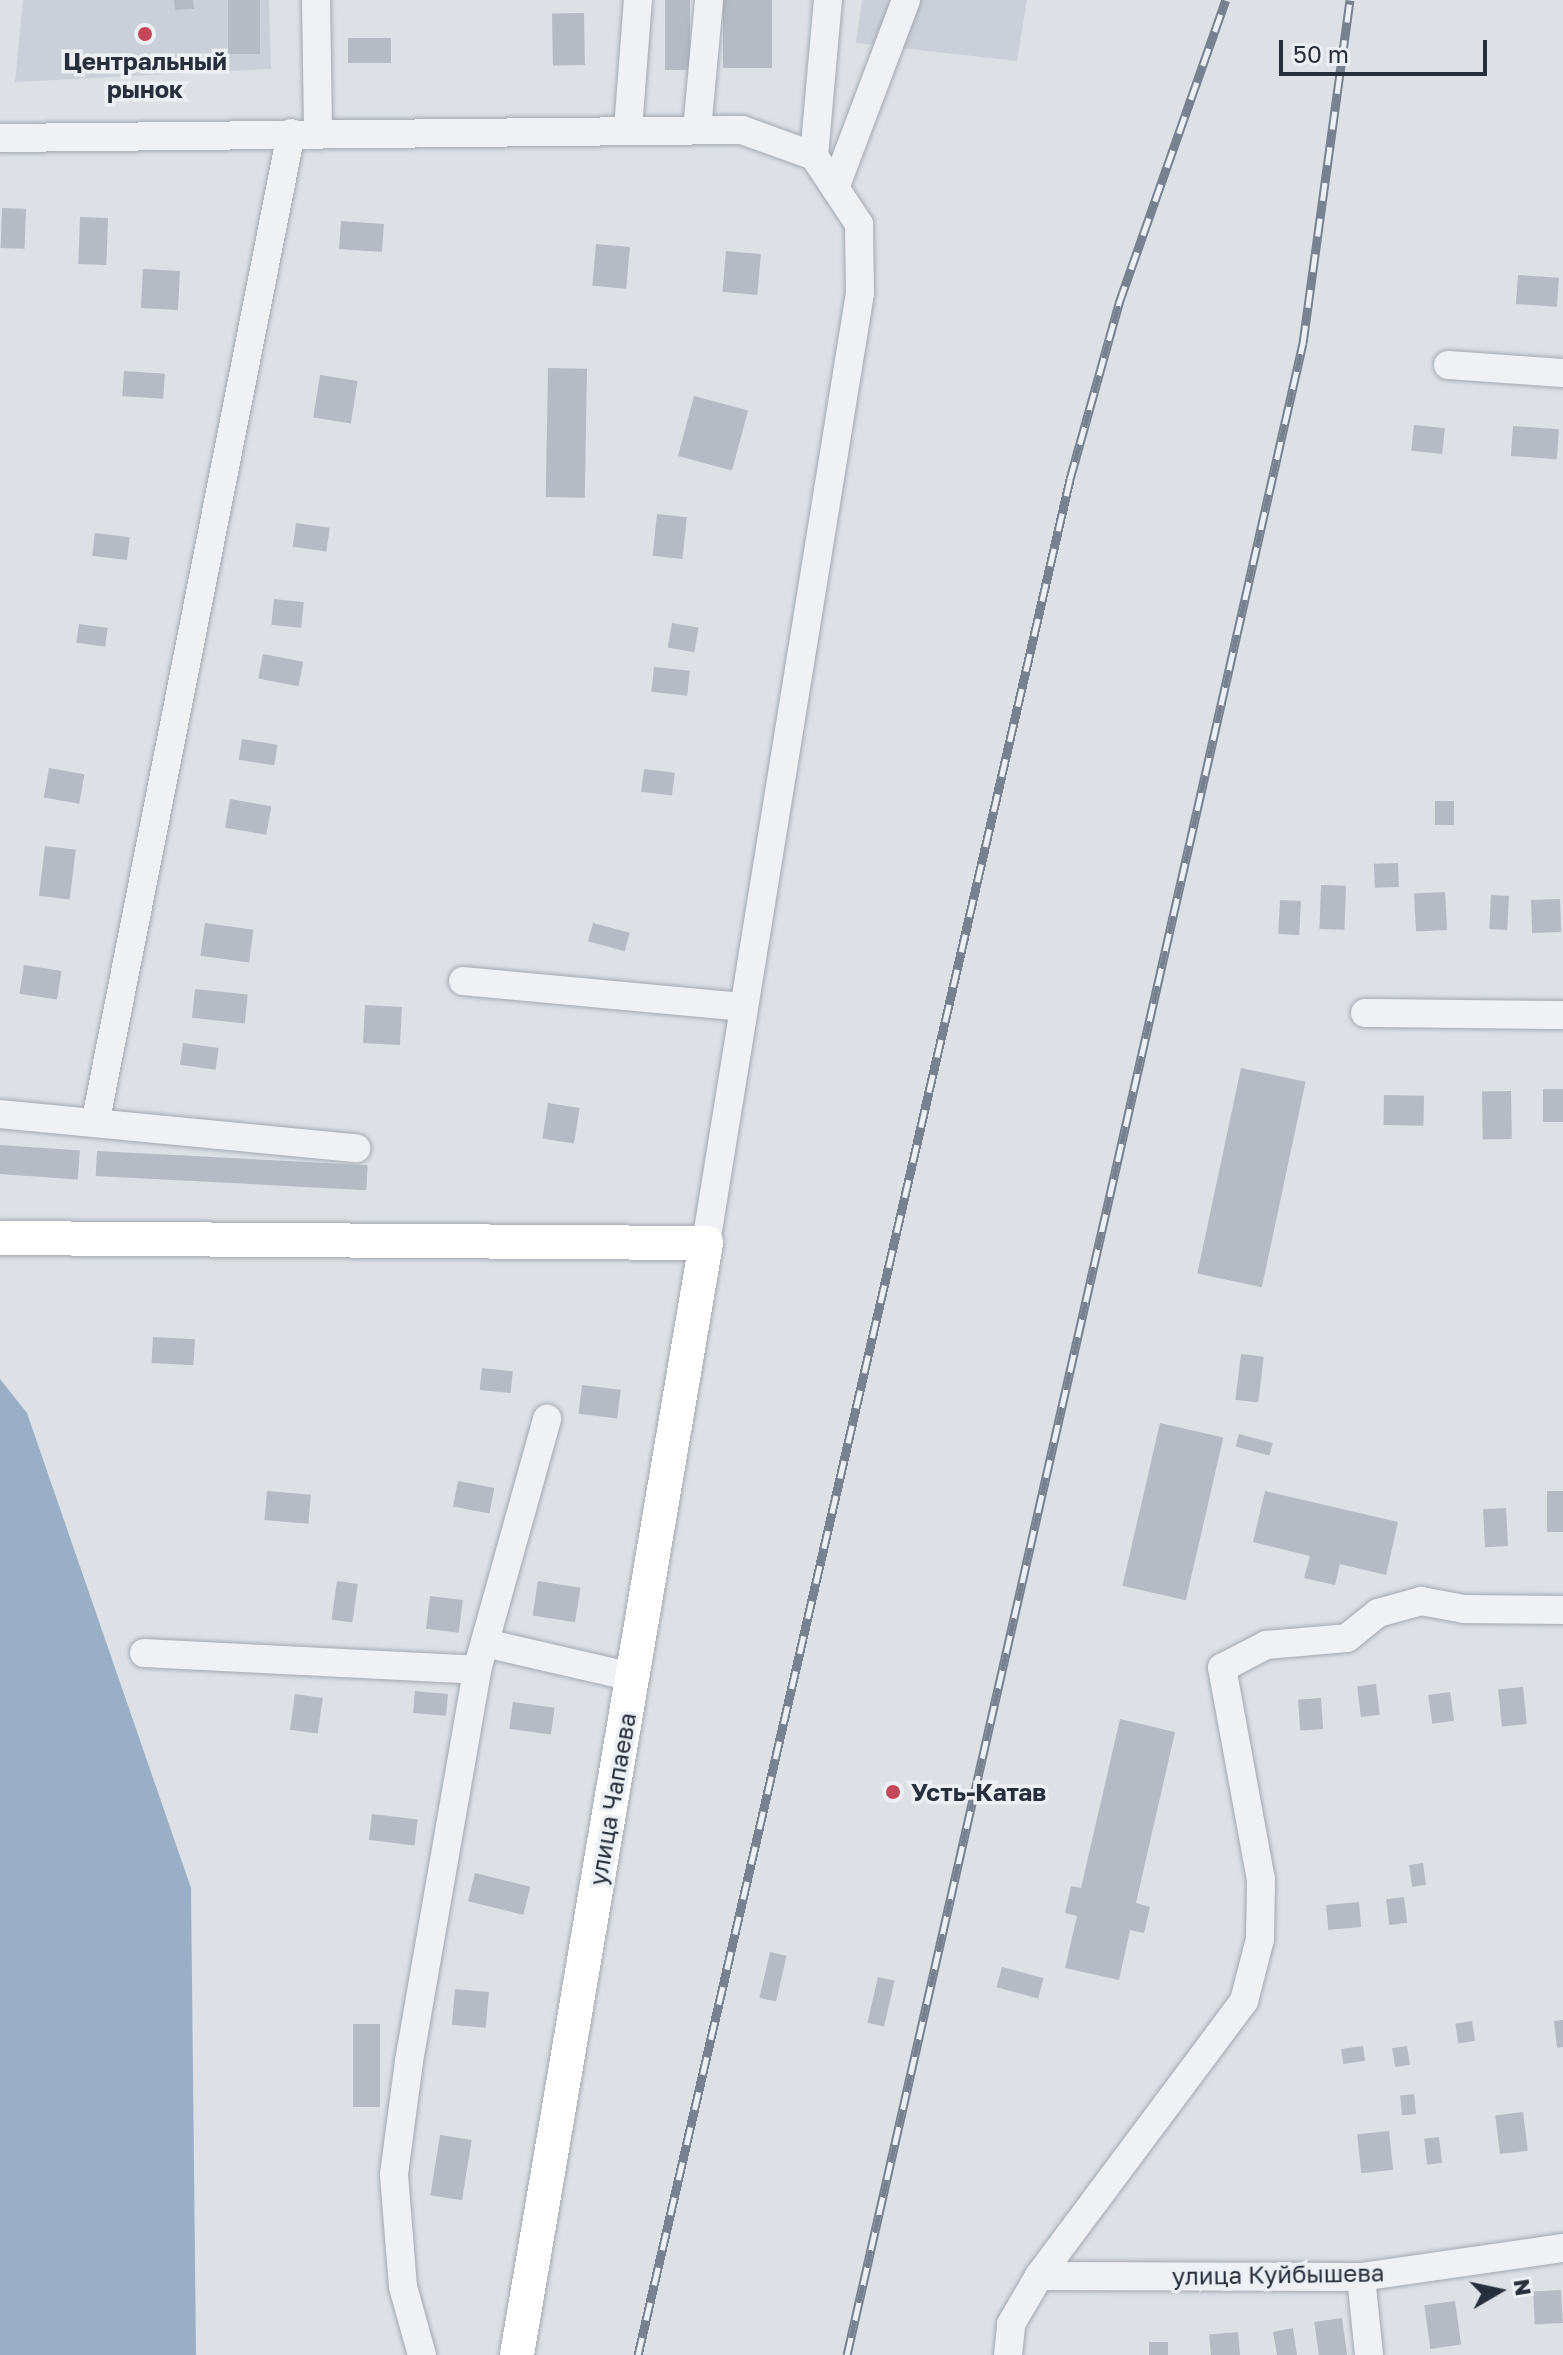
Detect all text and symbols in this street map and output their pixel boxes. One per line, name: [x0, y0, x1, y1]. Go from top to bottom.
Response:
scale bar: [1283, 24, 1491, 74]
marker: Центральный рынок: [136, 25, 154, 43]
text: 50 m: [1293, 39, 1349, 68]
place label: Центральный рынок: [63, 47, 227, 103]
street label: улица Чапаева: [583, 1710, 641, 1888]
place label: Усть-Катав: [911, 1778, 1046, 1806]
marker: Усть-Катав: [882, 1781, 904, 1803]
north arrow: [1459, 2251, 1539, 2331]
street label: улица Куйбышева: [1172, 2258, 1384, 2290]
text: N: [1509, 2277, 1538, 2298]

